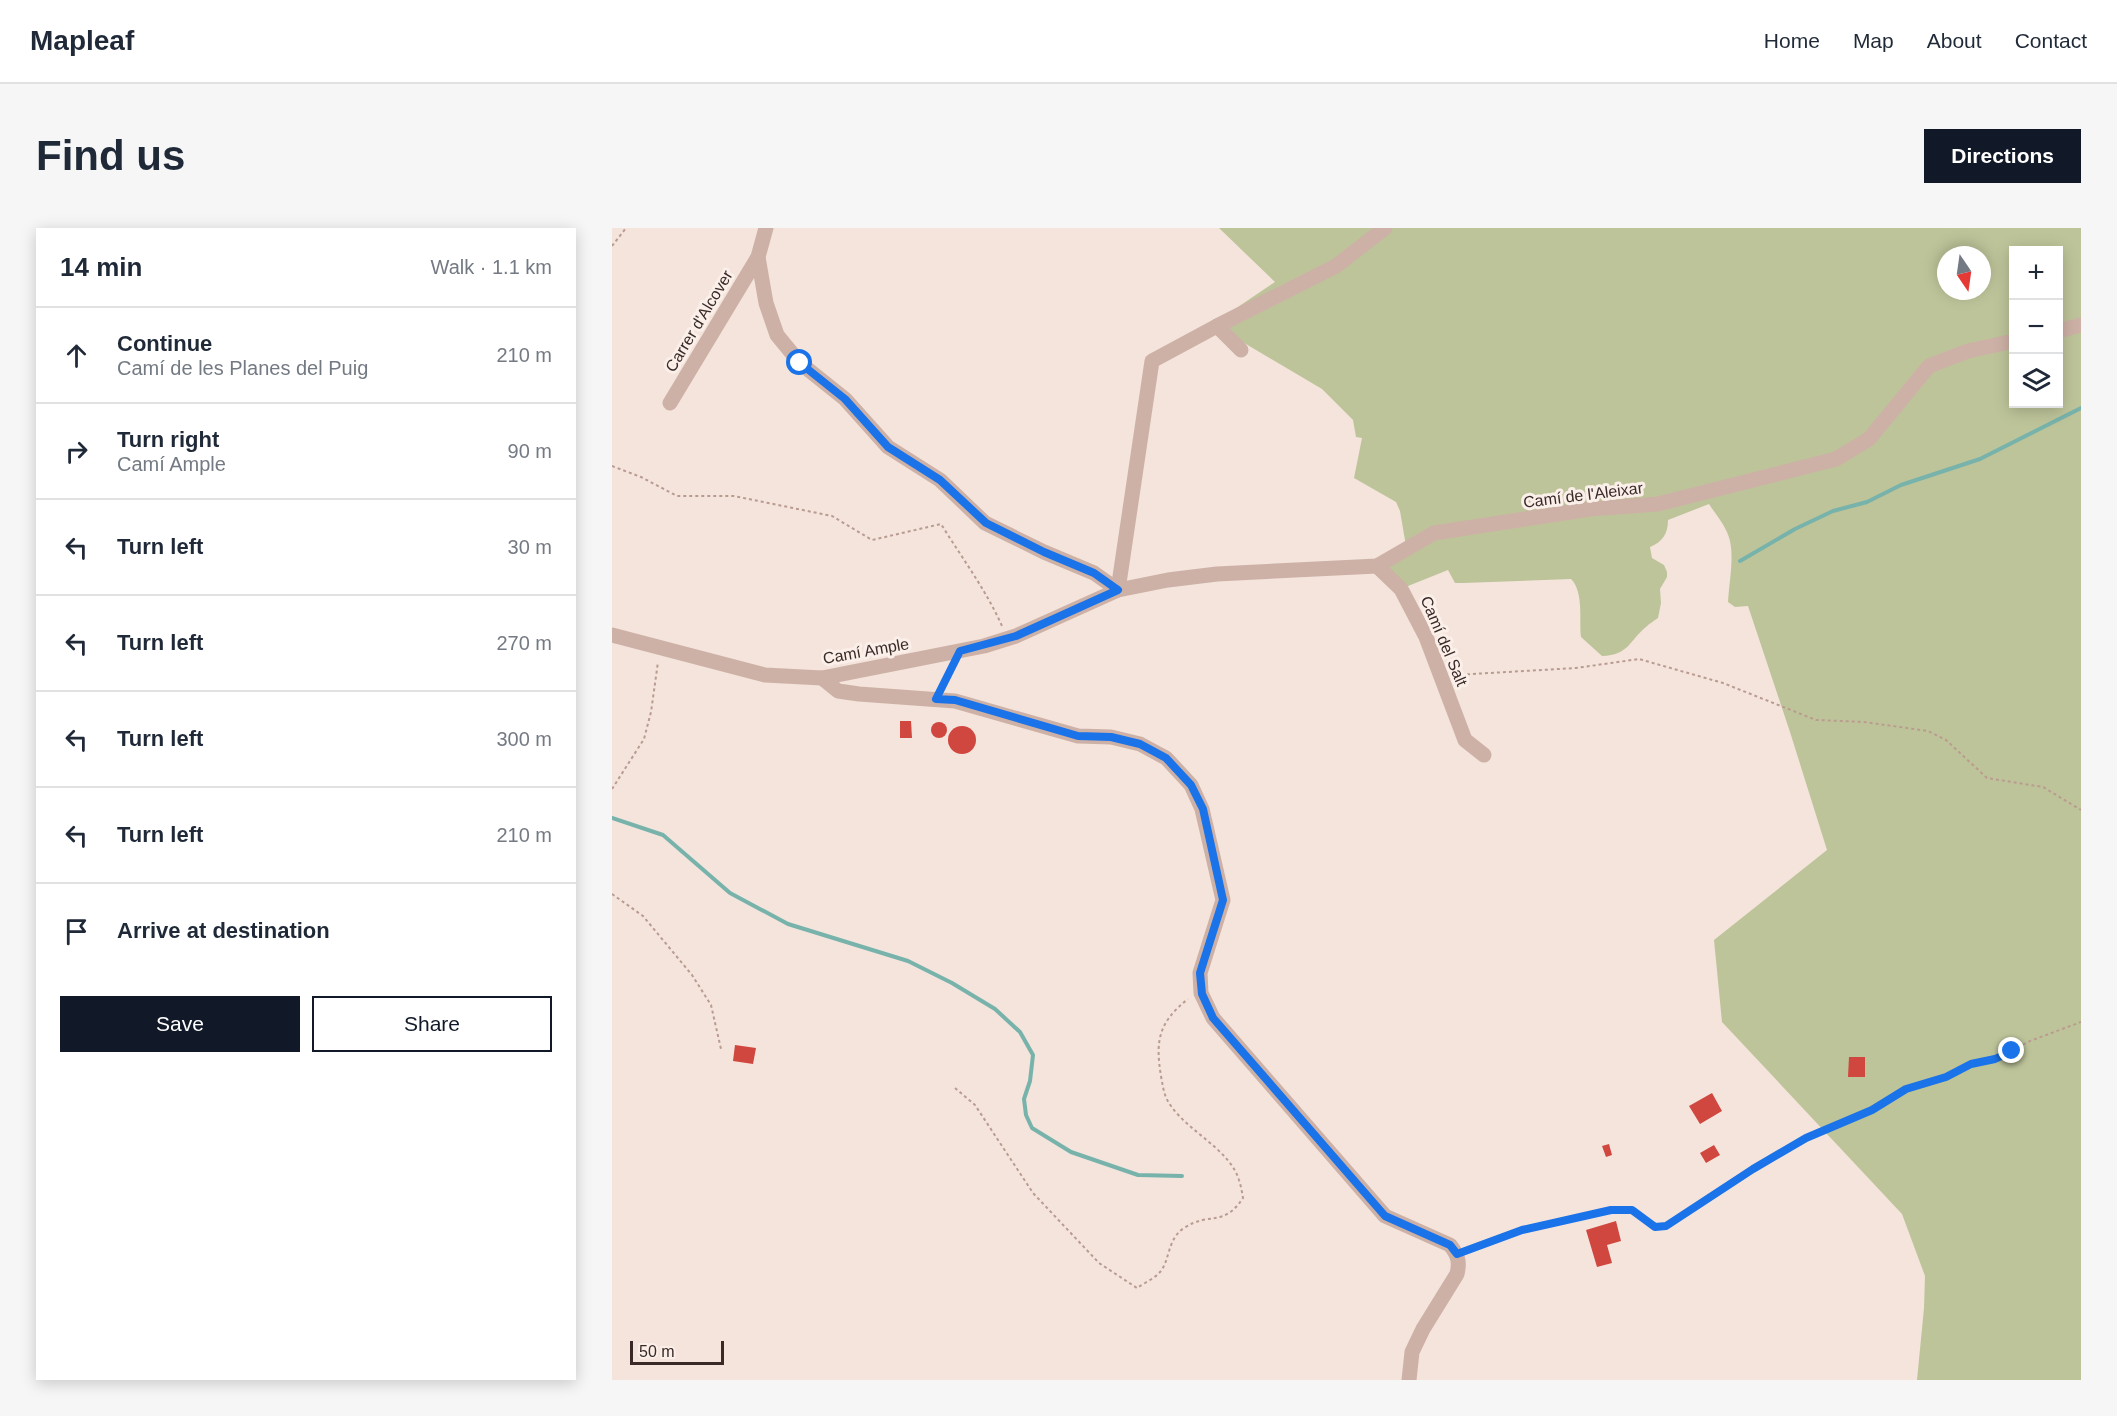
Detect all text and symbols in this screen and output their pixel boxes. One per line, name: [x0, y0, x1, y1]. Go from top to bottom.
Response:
text: Mapleaf: [30, 25, 134, 56]
text: Home: [1764, 29, 1820, 52]
text: Map: [1853, 29, 1894, 52]
text: About: [1927, 29, 1982, 52]
text: Contact: [2015, 29, 2087, 52]
button: Directions: [1924, 129, 2081, 183]
text: Find us: [36, 132, 185, 179]
north arrow: [1937, 246, 1991, 300]
map controls: [2009, 246, 2063, 408]
button: +: [2009, 246, 2063, 300]
text: 14 min: [60, 252, 142, 282]
text: Walk · 1.1 km: [431, 256, 552, 278]
street label: Carrer d'Alcover: [662, 267, 736, 375]
button: −: [2009, 300, 2063, 354]
text: Continue: [117, 331, 212, 356]
icon: ahead: [60, 339, 93, 372]
text: 210 m: [496, 344, 552, 366]
route start: [786, 349, 812, 375]
button: layers: [2009, 354, 2063, 408]
text: Camí de les Planes del Puig: [117, 357, 368, 379]
text: Turn right: [117, 427, 219, 452]
icon: right: [60, 435, 93, 468]
text: 90 m: [508, 440, 552, 462]
text: Camí Ample: [117, 453, 226, 475]
street label: Camí de l'Aleixar: [1522, 479, 1644, 511]
icon: left: [60, 531, 93, 564]
text: Turn left: [117, 534, 203, 559]
text: 30 m: [508, 536, 552, 558]
street label: Camí del Salt: [1417, 593, 1471, 689]
icon: left: [60, 627, 93, 660]
text: Turn left: [117, 630, 203, 655]
text: 270 m: [496, 632, 552, 654]
street label: Camí Ample: [822, 635, 910, 667]
icon: left: [60, 723, 93, 756]
text: Turn left: [117, 726, 203, 751]
text: 300 m: [496, 728, 552, 750]
icon: left: [60, 819, 93, 852]
text: Turn left: [117, 822, 203, 847]
text: 210 m: [496, 824, 552, 846]
icon: arrive: [60, 915, 93, 948]
text: Arrive at destination: [117, 918, 330, 943]
button: Save: [60, 996, 300, 1052]
button: Share: [312, 996, 552, 1052]
route end: [1998, 1037, 2024, 1063]
scale bar: [630, 1338, 724, 1366]
text: 50 m: [639, 1343, 675, 1360]

